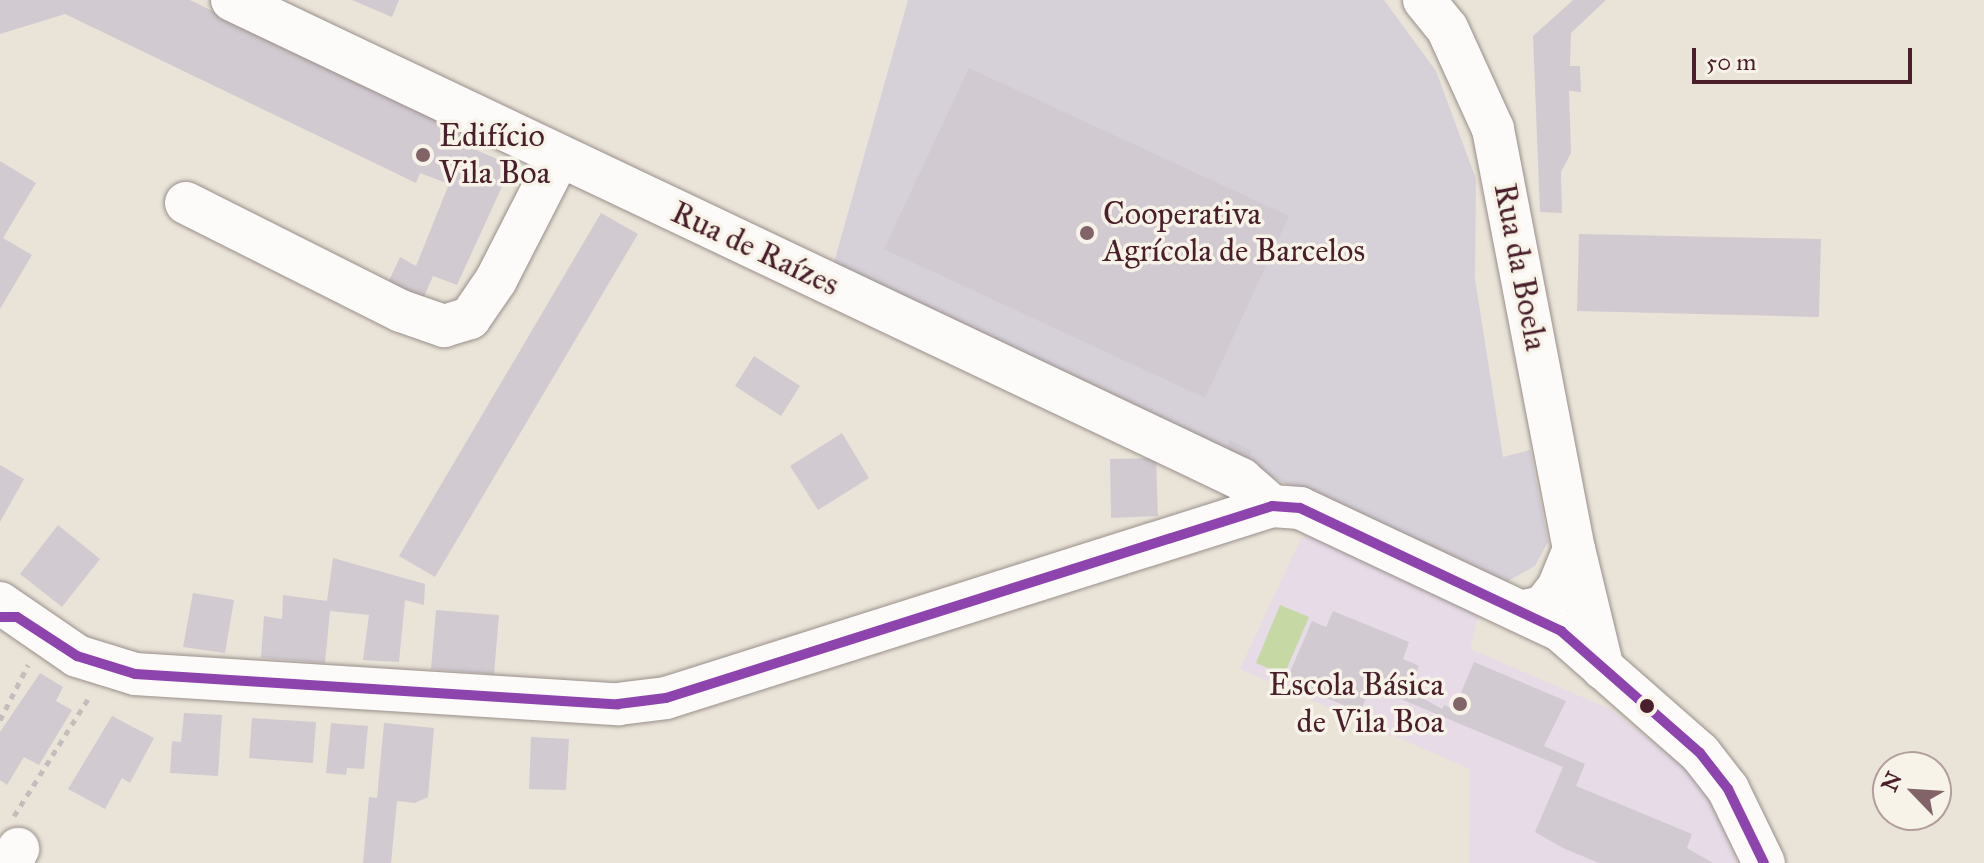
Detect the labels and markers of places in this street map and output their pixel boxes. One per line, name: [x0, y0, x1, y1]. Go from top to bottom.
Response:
place label: Edifício Vila Boa: [439, 118, 550, 193]
marker: Edifício Vila Boa: [414, 146, 432, 164]
place label: Cooperativa Agrícola de Barcelos: [1103, 196, 1365, 271]
marker: Cooperativa Agrícola de Barcelos: [1078, 224, 1096, 242]
place label: Escola Básica de Vila Boa: [1269, 667, 1444, 742]
marker: Escola Básica de Vila Boa: [1451, 695, 1469, 713]
unlabelled marker: [1639, 698, 1655, 714]

